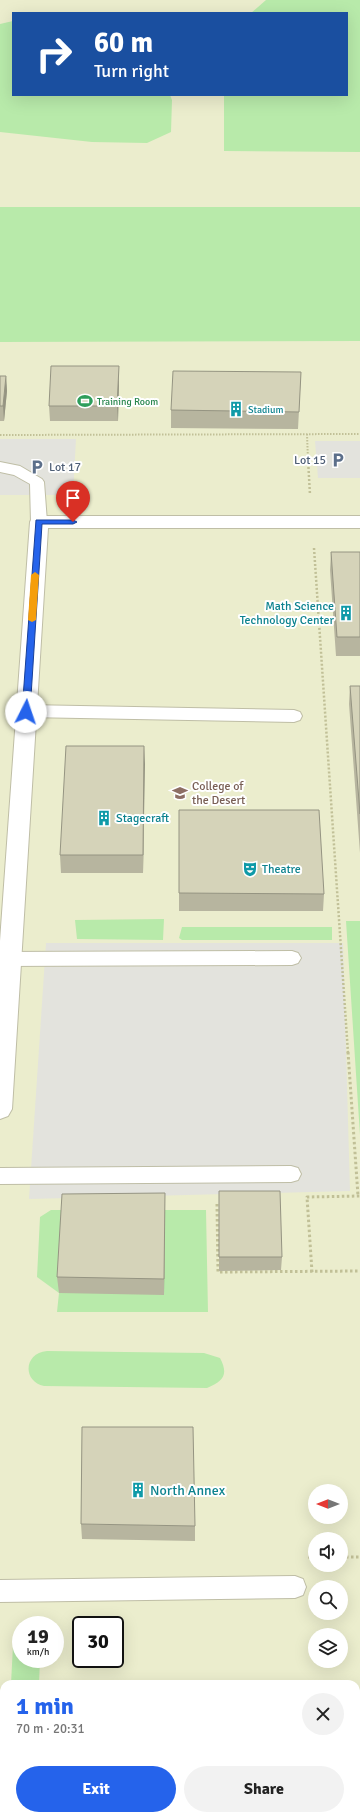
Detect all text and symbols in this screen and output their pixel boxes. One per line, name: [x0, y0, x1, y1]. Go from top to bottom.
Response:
text: 60 m: [94, 26, 153, 60]
icon: right: [28, 28, 80, 80]
text: Turn right: [94, 60, 169, 82]
sports icon: Training Room: [76, 392, 94, 410]
place label: Training Room: [97, 396, 158, 408]
building icon: Stadium: [227, 400, 245, 418]
place label: Stadium: [248, 404, 284, 416]
parking icon: Lot 15: [329, 451, 347, 469]
place label: Lot 15: [294, 453, 326, 468]
parking icon: Lot 17: [28, 458, 46, 476]
place label: Lot 17: [49, 460, 81, 475]
pin: [56, 481, 90, 522]
icon: arrive: [62, 487, 84, 509]
place label: Math Science Technology Center: [240, 599, 335, 628]
building icon: Math Science Technology Center: [337, 604, 355, 622]
position arrow: [5, 691, 47, 733]
place label: College of the Desert: [192, 779, 245, 808]
school or university icon: College of the Desert: [171, 784, 189, 802]
building icon: Stagecraft: [95, 809, 113, 827]
place label: Stagecraft: [116, 811, 169, 826]
theatre icon: Theatre: [241, 860, 259, 878]
place label: Theatre: [262, 862, 301, 877]
building icon: North Annex: [129, 1481, 147, 1499]
place label: North Annex: [150, 1482, 226, 1499]
north arrow: [308, 1484, 348, 1524]
map controls: [308, 1484, 348, 1668]
button: sound: [308, 1532, 348, 1572]
button: search: [308, 1580, 348, 1620]
speed limit sign: 30: [72, 1616, 124, 1668]
text: 19: [27, 1624, 49, 1649]
button: layers: [308, 1628, 348, 1668]
text: km/h: [27, 1646, 49, 1658]
text: 1 min: [16, 1691, 74, 1721]
button: close: [302, 1693, 344, 1735]
text: 70 m · 20:31: [16, 1721, 85, 1737]
button: Exit: [16, 1766, 176, 1812]
button: Share: [184, 1766, 344, 1812]

